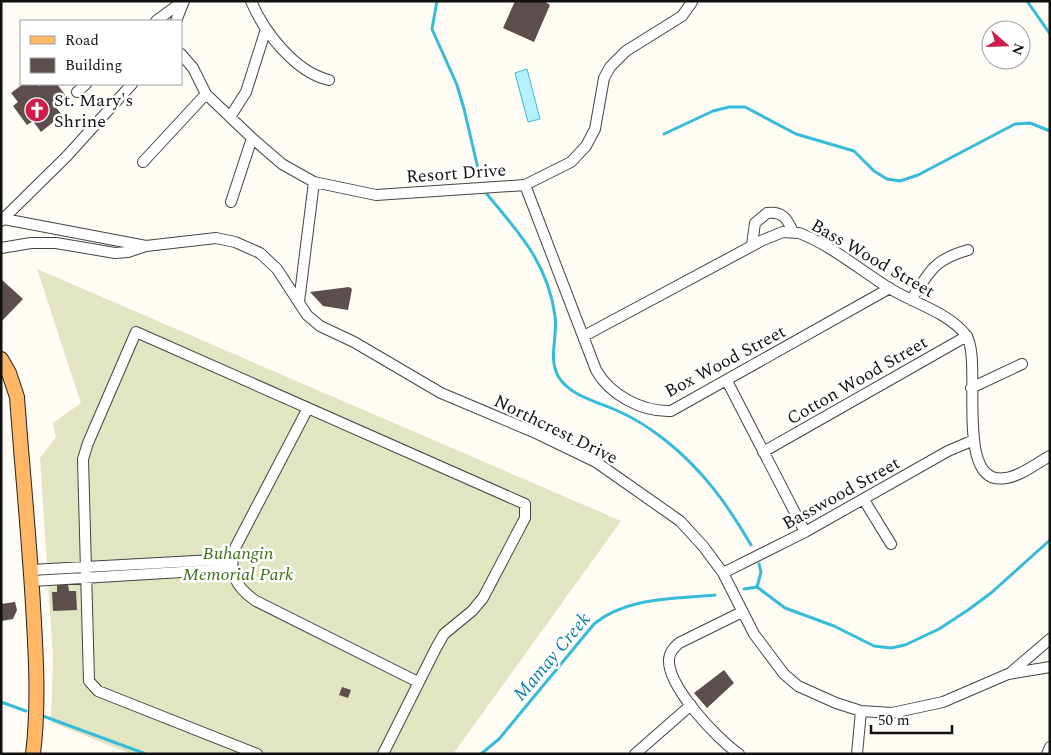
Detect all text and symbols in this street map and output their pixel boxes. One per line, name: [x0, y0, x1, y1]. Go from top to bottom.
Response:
legend: [20, 20, 182, 85]
north arrow: [981, 20, 1031, 70]
text: Road: [65, 29, 99, 52]
text: N: [1006, 40, 1030, 58]
text: Building: [65, 54, 122, 77]
place label: St. Mary's Shrine: [54, 87, 133, 135]
church icon: St. Mary's Shrine: [24, 97, 50, 123]
street label: Resort Drive: [405, 157, 507, 190]
street label: Bass Wood Street: [806, 212, 940, 305]
street label: Box Wood Street: [660, 318, 791, 405]
street label: Cotton Wood Street: [782, 329, 933, 432]
street label: Northcrest Drive: [489, 388, 622, 471]
street label: Basswood Street: [777, 450, 905, 537]
park label: Buhangin Memorial Park: [183, 540, 294, 588]
water label: Mamay Creek: [506, 606, 598, 708]
scale bar: [871, 702, 952, 734]
text: 50 m: [878, 709, 910, 732]

